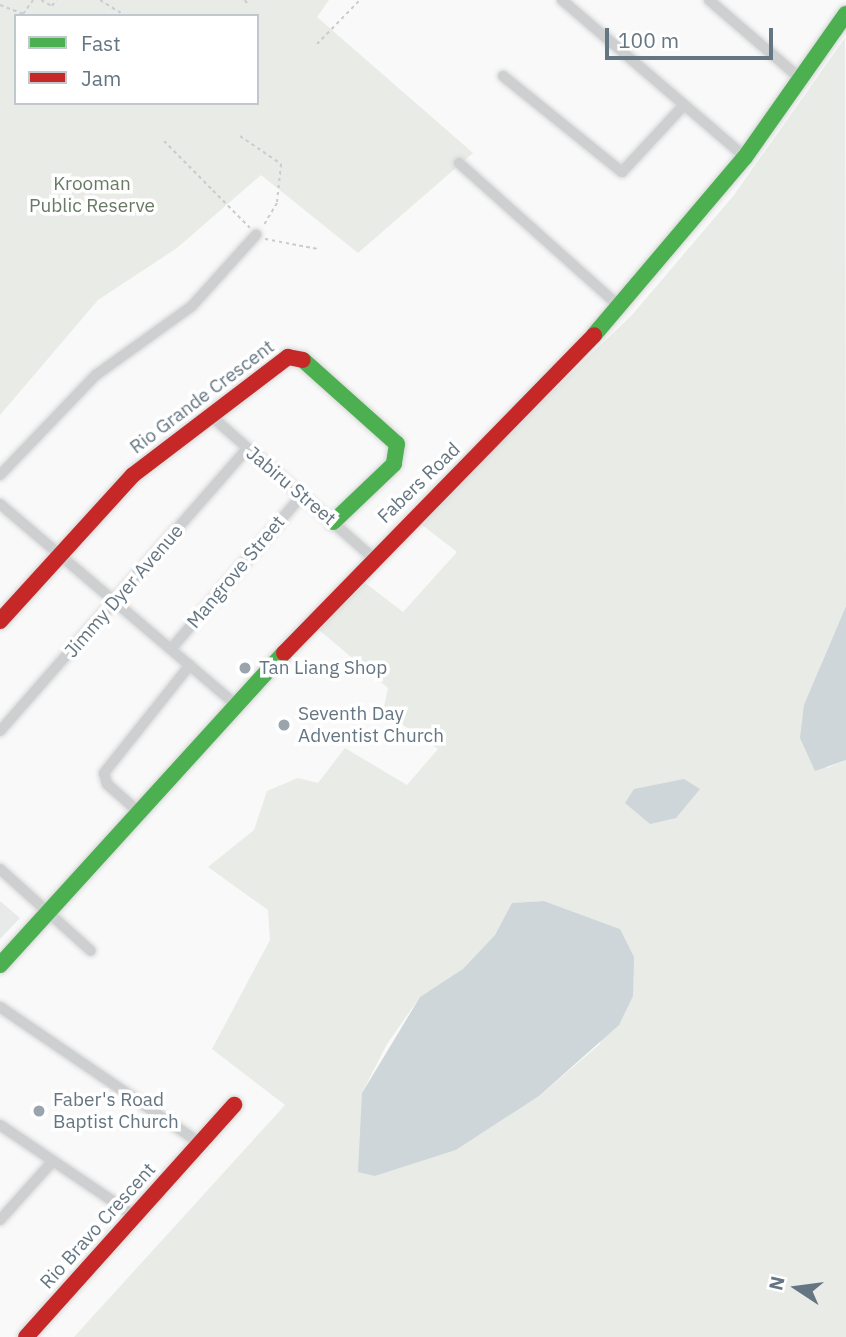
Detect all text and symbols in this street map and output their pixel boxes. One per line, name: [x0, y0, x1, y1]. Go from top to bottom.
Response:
legend: [14, 14, 259, 105]
scale bar: [608, 14, 776, 58]
text: 100 m: [618, 26, 679, 54]
text: Fast: [81, 29, 121, 57]
text: Jam: [81, 64, 121, 92]
park label: Krooman Public Reserve: [29, 173, 155, 217]
street label: Rio Grande Crescent: [125, 335, 279, 459]
street label: Fabers Road: [373, 438, 465, 528]
street label: Jabiru Street: [242, 442, 340, 530]
street label: Mangrove Street: [182, 511, 290, 633]
street label: Jimmy Dyer Avenue: [60, 520, 188, 662]
place label: Tan Liang Shop: [259, 657, 387, 679]
marker: Tan Liang Shop: [237, 660, 253, 676]
place label: Seventh Day Adventist Church: [298, 703, 444, 747]
marker: Seventh Day Adventist Church: [276, 717, 292, 733]
place label: Faber's Road Baptist Church: [53, 1089, 179, 1133]
marker: Faber's Road Baptist Church: [31, 1103, 47, 1119]
street label: Rio Bravo Crescent: [36, 1158, 160, 1294]
north arrow: [762, 1253, 832, 1323]
text: N: [763, 1274, 790, 1293]

